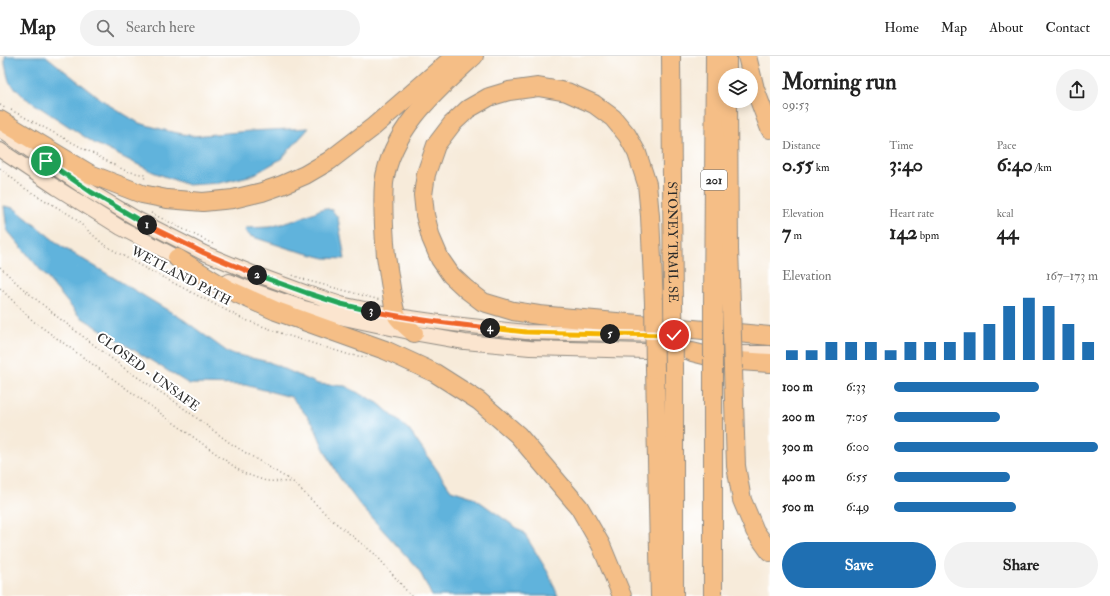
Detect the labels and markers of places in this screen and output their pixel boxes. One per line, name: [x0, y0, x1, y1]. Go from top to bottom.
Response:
pin: [29, 144, 63, 178]
pin: 1: [137, 215, 157, 235]
pin: 2: [247, 265, 267, 285]
pin: 3: [361, 301, 381, 321]
pin: 4: [480, 318, 500, 338]
pin: [657, 318, 691, 352]
pin: 5: [600, 324, 620, 344]

